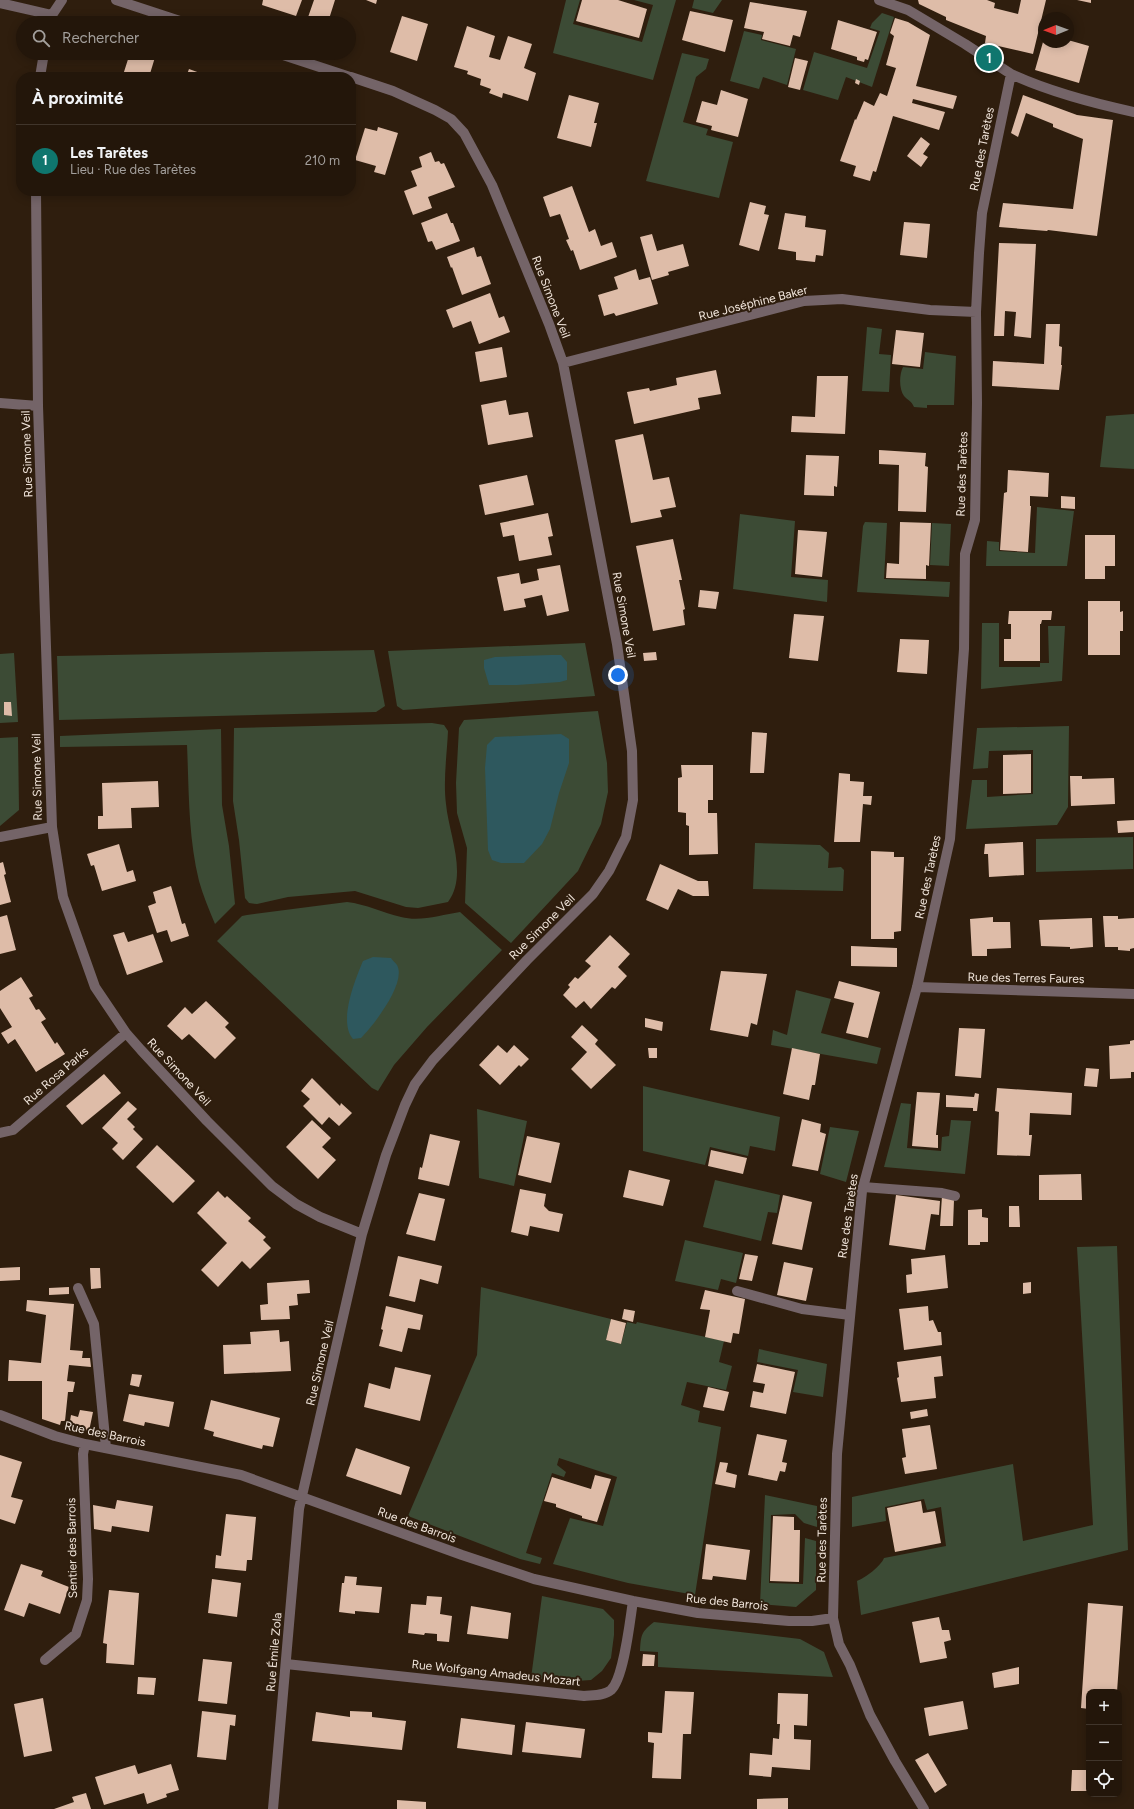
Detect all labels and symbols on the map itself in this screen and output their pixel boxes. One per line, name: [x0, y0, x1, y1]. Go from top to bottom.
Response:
north arrow: [1038, 12, 1074, 48]
pin: 1: [976, 43, 1002, 73]
street label: Rue des Tarètes: [967, 105, 997, 192]
street label: Rue Simone Veil: [529, 254, 573, 340]
street label: Rue Joséphine Baker: [697, 283, 809, 323]
street label: Rue Simone Veil: [18, 410, 36, 498]
street label: Rue des Tarètes: [954, 431, 970, 517]
street label: Rue Simone Veil: [610, 571, 638, 659]
your location: [608, 665, 628, 685]
street label: Rue Simone Veil: [29, 733, 45, 821]
street label: Rue des Tarètes: [912, 834, 944, 920]
street label: Rue Simone Veil: [506, 891, 578, 963]
street label: Rue des Terres Faures: [967, 970, 1085, 986]
street label: Rue Simone Veil: [144, 1035, 214, 1109]
street label: Rue Rosa Parks: [21, 1044, 92, 1108]
street label: Rue des Tarètes: [835, 1172, 861, 1259]
street label: Rue Simone Veil: [303, 1319, 337, 1407]
street label: Rue des Barrois: [63, 1419, 147, 1450]
street label: Sentier des Barrois: [64, 1497, 80, 1598]
street label: Rue des Tarètes: [814, 1497, 830, 1583]
street label: Rue des Barrois: [376, 1504, 459, 1546]
street label: Rue des Barrois: [685, 1591, 769, 1613]
street label: Rue Émile Zola: [264, 1612, 284, 1692]
street label: Rue Wolfgang Amadeus Mozart: [411, 1657, 582, 1689]

